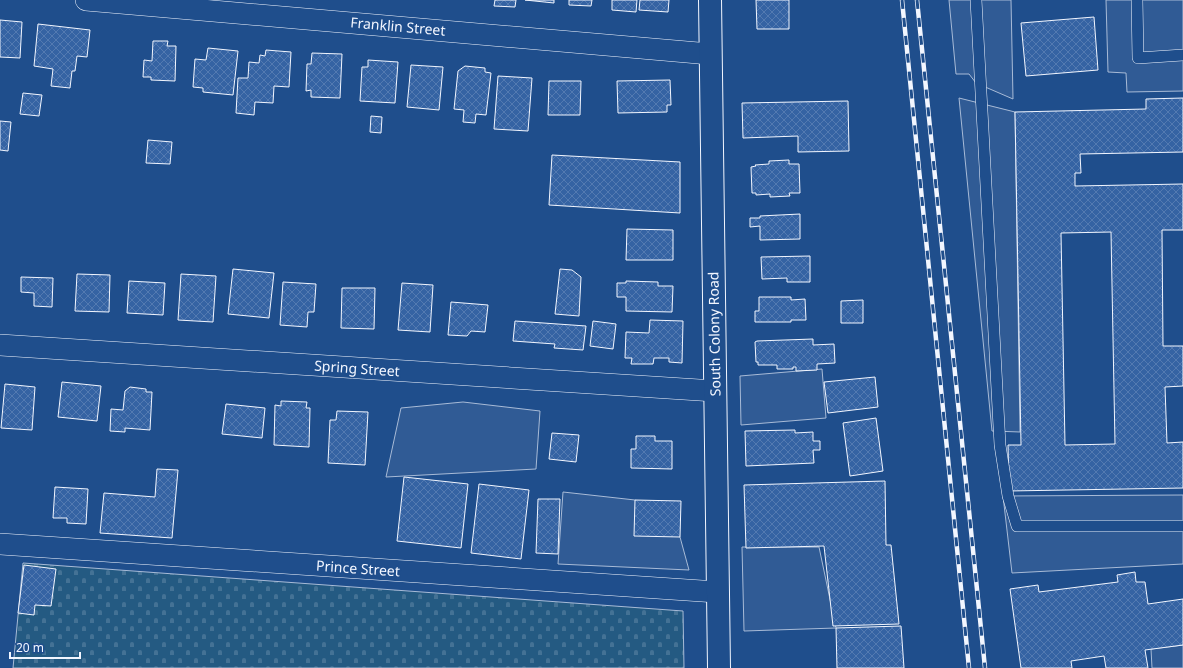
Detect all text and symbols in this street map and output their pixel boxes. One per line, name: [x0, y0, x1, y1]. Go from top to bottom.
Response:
street label: Franklin Street: [350, 12, 446, 40]
street label: South Colony Road: [703, 272, 725, 396]
street label: Spring Street: [314, 356, 400, 380]
street label: Prince Street: [316, 556, 400, 580]
scale bar: [10, 634, 80, 660]
text: 20 m: [16, 639, 44, 656]

